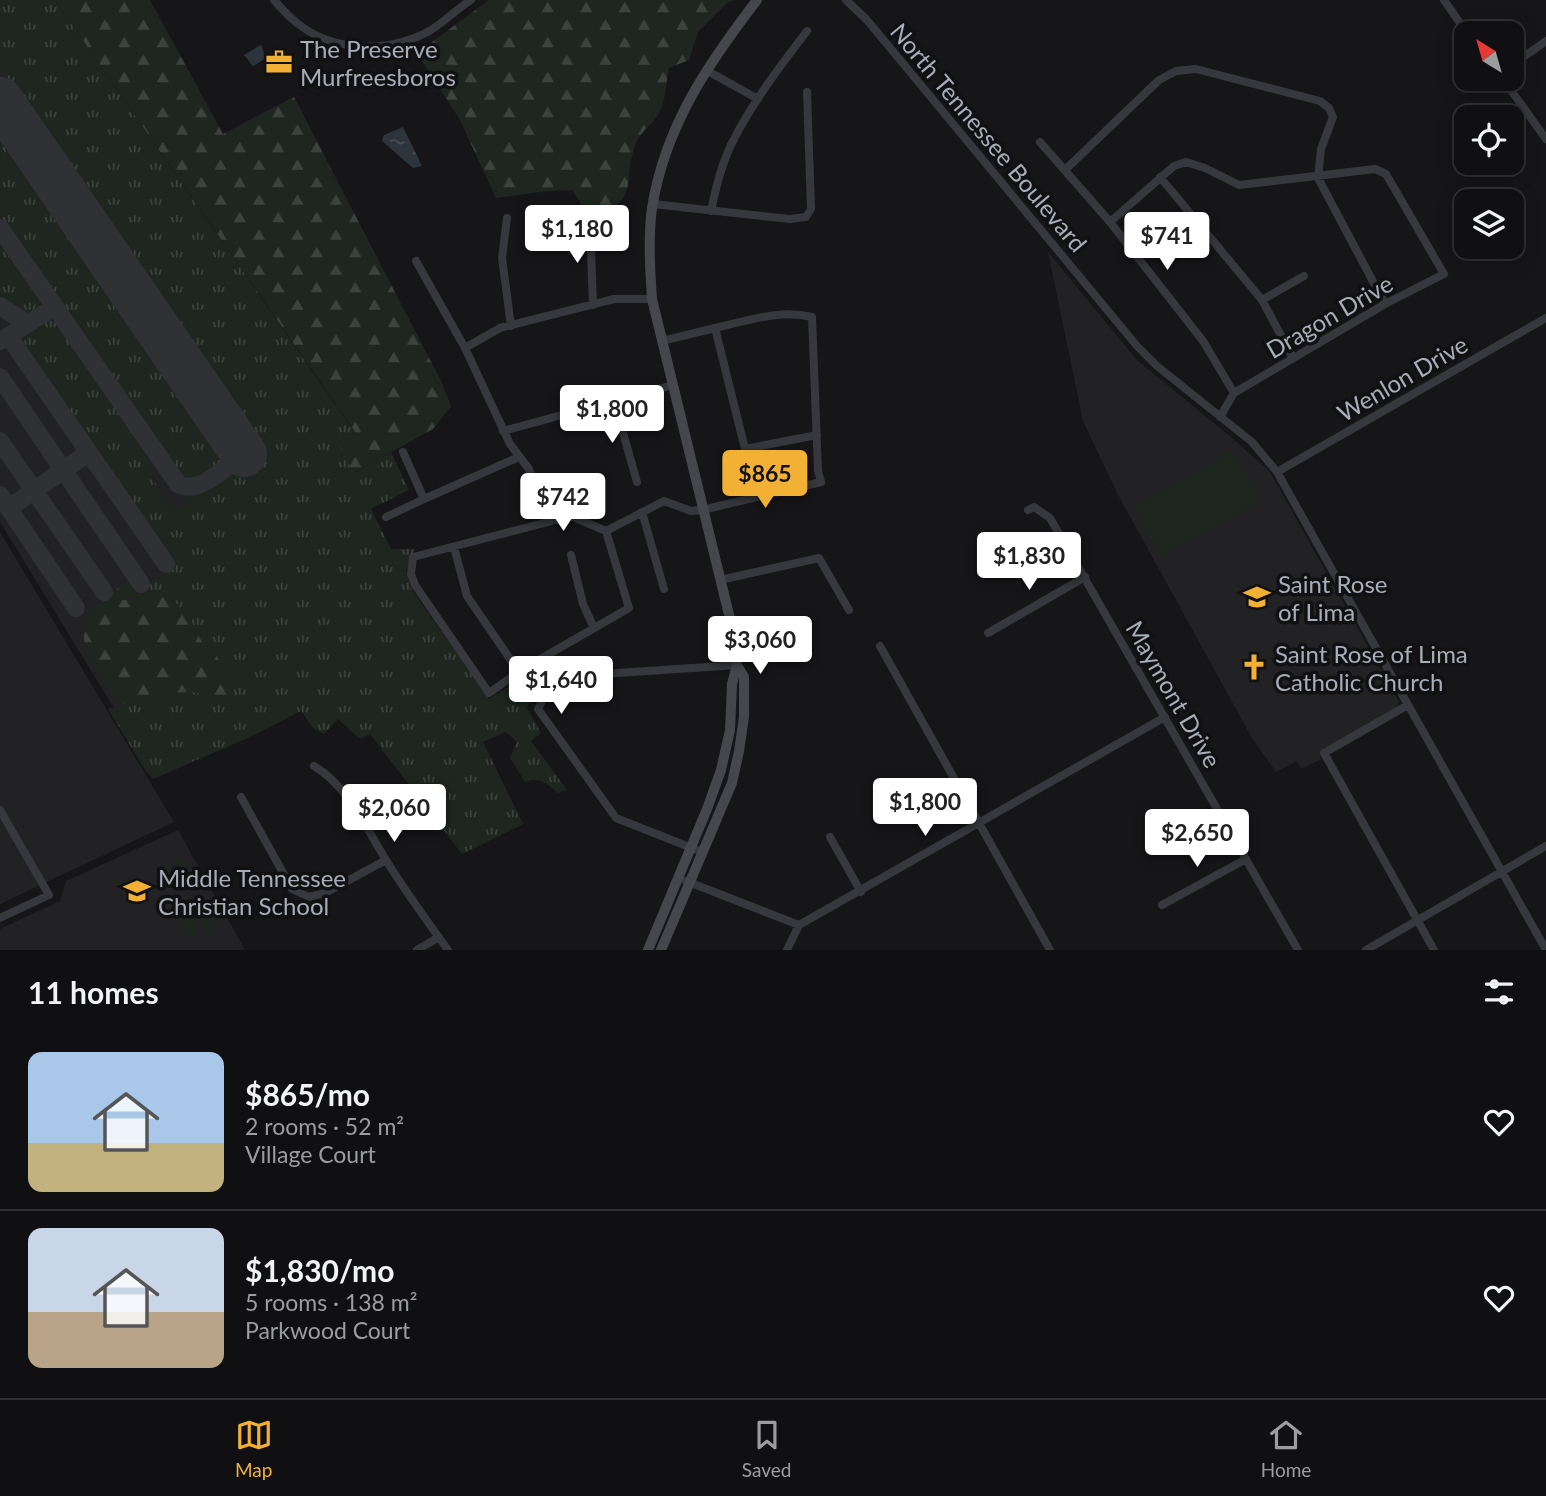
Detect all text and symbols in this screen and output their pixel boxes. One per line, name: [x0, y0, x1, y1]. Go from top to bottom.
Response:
street label: North Tennessee Boulevard: [885, 17, 1093, 257]
north arrow: [1454, 21, 1524, 91]
map controls: [1454, 21, 1524, 259]
place label: The Preserve Murfreesboros: [300, 34, 456, 91]
office icon: The Preserve Murfreesboros: [264, 47, 294, 77]
button: locate: [1454, 105, 1524, 175]
button: layers: [1454, 189, 1524, 259]
pin: $1,180: [520, 205, 634, 265]
pin: $741: [1126, 212, 1208, 272]
text: $1,180: [541, 214, 613, 242]
text: $741: [1140, 221, 1194, 249]
street label: Dragon Drive: [1261, 268, 1397, 364]
street label: Wenlon Drive: [1332, 329, 1472, 427]
pin: $1,800: [555, 386, 669, 445]
text: $1,800: [576, 394, 648, 422]
pin: $865: [724, 450, 806, 510]
text: $865: [738, 459, 792, 487]
pin: $742: [522, 474, 604, 533]
text: $742: [536, 482, 590, 510]
pin: $1,830: [972, 532, 1086, 592]
text: $1,830: [993, 541, 1065, 569]
place label: Saint Rose of Lima: [1278, 569, 1387, 626]
school or university icon: Saint Rose of Lima: [1242, 582, 1272, 612]
pin: $3,060: [703, 616, 817, 676]
street label: Maymont Drive: [1120, 616, 1228, 772]
text: $3,060: [724, 625, 796, 653]
place label: Saint Rose of Lima Catholic Church: [1275, 639, 1468, 696]
church icon: Saint Rose of Lima Catholic Church: [1239, 652, 1269, 682]
pin: $1,640: [504, 656, 618, 716]
text: $1,640: [525, 665, 597, 693]
pin: $1,800: [868, 778, 982, 838]
pin: $2,060: [337, 784, 451, 844]
text: $1,800: [889, 787, 961, 815]
text: $2,060: [358, 793, 430, 821]
pin: $2,650: [1140, 810, 1254, 869]
text: $2,650: [1161, 818, 1233, 846]
place label: Middle Tennessee Christian School: [158, 863, 346, 920]
school or university icon: Middle Tennessee Christian School: [122, 876, 152, 906]
icon: filters: [1480, 973, 1518, 1011]
text: 11 homes: [28, 974, 159, 1010]
text: $865/mo: [245, 1076, 370, 1112]
icon: home: [84, 1080, 168, 1164]
icon: heart: [1480, 1103, 1518, 1141]
text: 2 rooms · 52 m²: [245, 1112, 404, 1140]
text: Village Court: [245, 1140, 376, 1168]
text: $1,830/mo: [245, 1252, 394, 1288]
icon: home: [84, 1256, 168, 1340]
icon: heart: [1480, 1279, 1518, 1317]
text: 5 rooms · 138 m²: [245, 1288, 417, 1316]
text: Parkwood Court: [245, 1316, 410, 1344]
tab: Map: [235, 1416, 273, 1481]
tab: Saved: [742, 1416, 791, 1481]
tab: Home: [1261, 1416, 1311, 1481]

